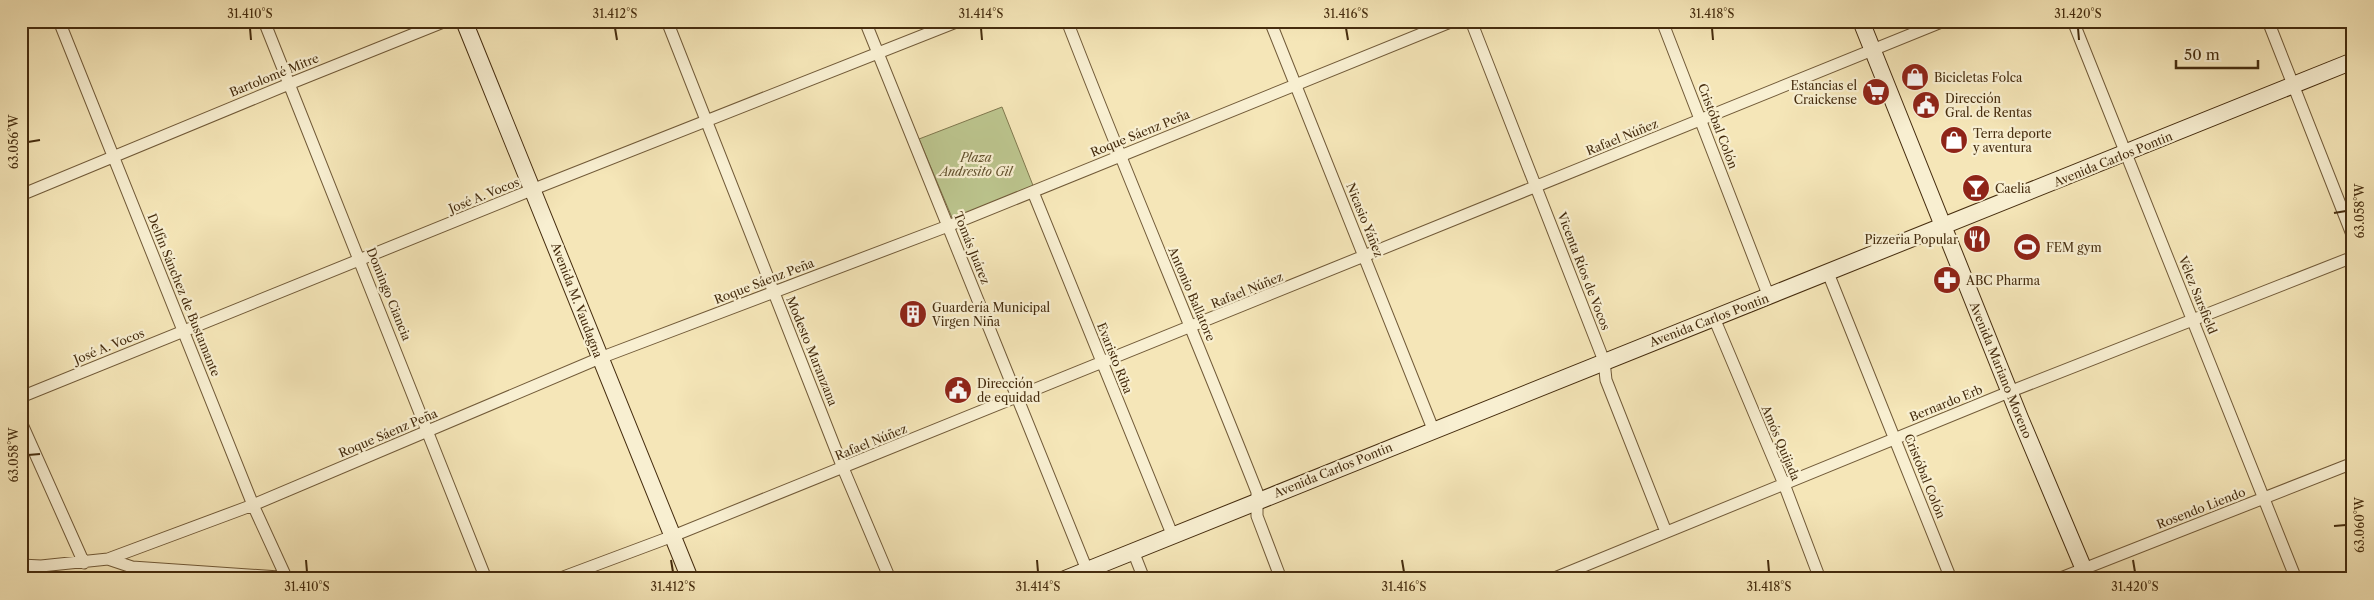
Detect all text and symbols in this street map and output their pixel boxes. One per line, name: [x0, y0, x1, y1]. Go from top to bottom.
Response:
text: 31.410°S: [227, 6, 273, 21]
text: 31.412°S: [593, 6, 637, 21]
text: 31.414°S: [959, 6, 1003, 21]
text: 31.416°S: [1324, 6, 1368, 21]
text: 31.418°S: [1689, 6, 1735, 21]
text: 31.420°S: [2054, 6, 2102, 21]
scale bar: [2176, 38, 2259, 70]
text: 50 m: [2184, 45, 2220, 64]
street label: Bartolomé Mitre: [227, 50, 321, 100]
shop icon: Bicicletas Folca: [1900, 62, 1930, 92]
place label: Bicicletas Folca: [1934, 70, 2023, 85]
supermarket icon: Estancias el Craickense: [1861, 77, 1891, 107]
place label: Estancias el Craickense: [1790, 78, 1857, 107]
street label: Cristóbal Colón: [1695, 81, 1741, 171]
public building icon: Dirección Gral. de Rentas: [1911, 90, 1941, 120]
place label: Dirección Gral. de Rentas: [1945, 91, 2032, 120]
street label: Roque Sáenz Peña: [1088, 106, 1192, 160]
text: 63.056°W: [6, 114, 21, 169]
street label: Rafael Núñez: [1584, 116, 1660, 158]
shop icon: Terra deporte y aventura: [1939, 125, 1969, 155]
place label: Terra deporte y aventura: [1972, 126, 2052, 155]
street label: Avenida Carlos Pontin: [2050, 128, 2175, 190]
park label: Plaza Andresito Gil: [938, 150, 1013, 179]
bar icon: Caelia: [1961, 173, 1991, 203]
street label: José A. Vocos: [445, 174, 521, 217]
street label: Nicasio Yáñez: [1343, 181, 1387, 259]
place label: Caelia: [1995, 181, 2032, 196]
text: 63.058°W: [2352, 183, 2367, 238]
street label: Vicenta Ríos de Vocos: [1554, 209, 1613, 332]
street label: Tomás Juárez: [951, 210, 993, 286]
street label: Delfín Sánchez de Bustamante: [144, 211, 224, 379]
restaurant icon: Pizzeria Popular: [1962, 224, 1992, 254]
place label: Pizzeria Popular: [1865, 232, 1958, 247]
sports icon: FEM gym: [2012, 232, 2042, 262]
street label: Avenida M. Vaudagna: [548, 239, 606, 360]
place label: FEM gym: [2046, 240, 2102, 255]
street label: Antonio Ballatore: [1165, 244, 1219, 344]
street label: Domingo Ciancia: [363, 245, 415, 343]
street label: Vélez Sarsfield: [2175, 253, 2221, 337]
street label: Roque Sáenz Peña: [712, 255, 817, 307]
pharmacy icon: ABC Pharma: [1932, 265, 1962, 295]
street label: Rafael Núñez: [1209, 269, 1285, 311]
place label: ABC Pharma: [1965, 273, 2041, 288]
street label: Avenida Carlos Pontin: [1646, 290, 1771, 350]
street label: Modesto Maranzana: [783, 294, 841, 409]
building icon: Guardería Municipal Virgen Niña: [898, 299, 928, 329]
street label: Avenida Mariano Moreno: [1966, 299, 2035, 441]
place label: Guardería Municipal Virgen Niña: [931, 300, 1051, 329]
street label: Evaristo Riba: [1094, 320, 1136, 396]
street label: José A. Vocos: [70, 325, 146, 368]
public building icon: Dirección de equidad: [943, 375, 973, 405]
place label: Dirección de equidad: [977, 376, 1041, 405]
street label: Bernardo Erb: [1907, 382, 1985, 424]
street label: Amós Quijada: [1758, 402, 1804, 483]
street label: Roque Sáenz Peña: [336, 405, 440, 461]
street label: Rafael Núñez: [833, 421, 909, 463]
text: 63.058°W: [6, 427, 21, 482]
street label: Cristóbal Colón: [1901, 431, 1949, 521]
street label: Avenida Carlos Pontin: [1270, 439, 1395, 501]
street label: Rosendo Liendo: [2155, 484, 2247, 532]
text: 63.060°W: [2352, 496, 2367, 553]
text: 31.410°S: [284, 579, 330, 594]
text: 31.412°S: [651, 579, 695, 594]
text: 31.414°S: [1016, 579, 1060, 594]
text: 31.416°S: [1382, 579, 1426, 594]
text: 31.418°S: [1746, 579, 1792, 594]
text: 31.420°S: [2111, 579, 2159, 594]

